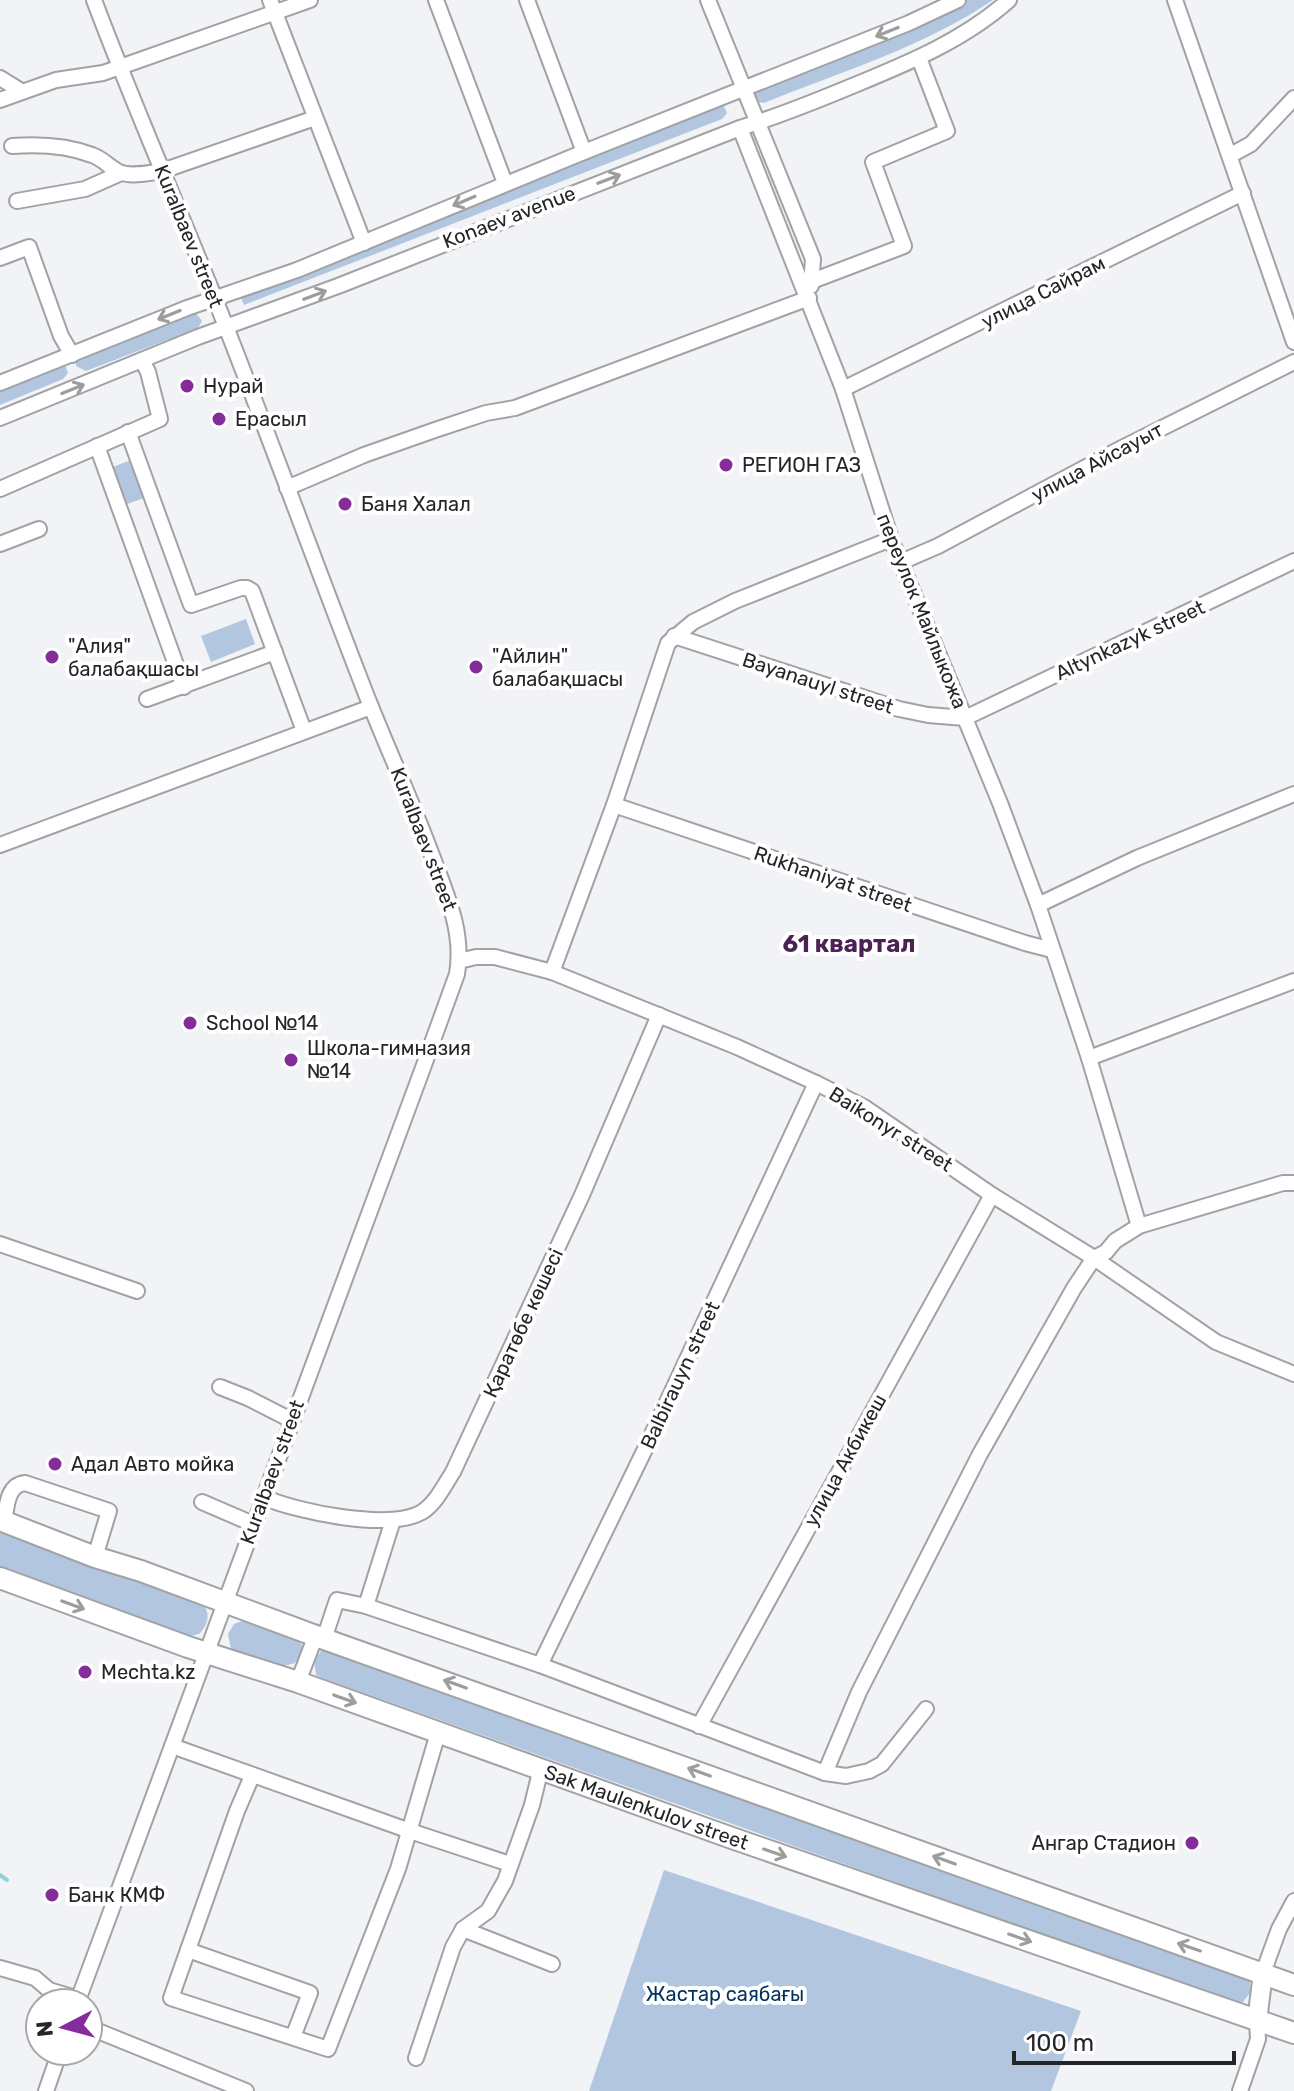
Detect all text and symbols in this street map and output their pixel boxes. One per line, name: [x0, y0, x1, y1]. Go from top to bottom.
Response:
one-way arrow: [875, 26, 900, 40]
street label: Kuralbaev street: [149, 161, 229, 311]
one-way arrow: [596, 171, 621, 185]
street label: Konaev avenue: [439, 181, 579, 253]
one-way arrow: [452, 195, 477, 209]
street label: улица Сайрам: [977, 251, 1109, 333]
one-way arrow: [302, 287, 327, 301]
one-way arrow: [157, 309, 182, 323]
place label: Нурай: [203, 374, 263, 398]
marker: Нурай: [178, 377, 196, 395]
one-way arrow: [60, 381, 85, 395]
place label: Ерасыл: [235, 407, 307, 431]
marker: Ерасыл: [210, 410, 228, 428]
street label: улица Айсауыт: [1027, 417, 1167, 507]
place label: РЕГИОН ГАЗ: [742, 453, 861, 477]
marker: РЕГИОН ГАЗ: [717, 456, 735, 474]
place label: Баня Халал: [361, 492, 471, 516]
marker: Баня Халал: [336, 495, 354, 513]
street label: переулок Майлыкожа: [872, 510, 972, 712]
street label: Altynkazyk street: [1051, 595, 1209, 685]
place label: "Алия" балабақшасы: [68, 634, 199, 681]
place label: "Айлин" балабақшасы: [492, 644, 623, 691]
street label: Bayanauyl street: [739, 647, 897, 719]
marker: "Алия" балабақшасы: [43, 648, 61, 666]
marker: "Айлин" балабақшасы: [467, 658, 485, 676]
street label: Kuralbaev street: [386, 764, 462, 914]
street label: Rukhaniyat street: [751, 841, 915, 917]
district label: 61 квартал: [783, 930, 915, 958]
place label: School №14: [206, 1011, 319, 1035]
marker: School №14: [181, 1014, 199, 1032]
place label: Школа-гимназия №14: [307, 1036, 471, 1083]
marker: Школа-гимназия №14: [282, 1051, 300, 1069]
street label: Baikonyr street: [825, 1081, 957, 1177]
street label: Қаратөбе көшесі: [478, 1245, 568, 1401]
street label: Balbirauyn street: [635, 1297, 725, 1453]
street label: улица Акбикеш: [799, 1390, 891, 1530]
street label: Kuralbaev street: [235, 1396, 309, 1547]
place label: Адал Авто мойка: [71, 1452, 234, 1476]
marker: Адал Авто мойка: [46, 1455, 64, 1473]
one-way arrow: [60, 1598, 85, 1613]
place label: Mechta.kz: [101, 1660, 196, 1684]
marker: Mechta.kz: [76, 1663, 94, 1681]
one-way arrow: [443, 1676, 468, 1690]
one-way arrow: [333, 1692, 358, 1707]
street label: Sak Maulenkulov street: [541, 1760, 752, 1855]
one-way arrow: [687, 1764, 712, 1779]
place label: Ангар Стадион: [1032, 1831, 1176, 1855]
marker: Ангар Стадион: [1183, 1834, 1201, 1852]
one-way arrow: [762, 1846, 787, 1861]
one-way arrow: [932, 1852, 957, 1866]
place label: Банк КМФ: [68, 1883, 165, 1907]
marker: Банк КМФ: [43, 1886, 61, 1904]
one-way arrow: [1007, 1932, 1032, 1947]
one-way arrow: [1177, 1939, 1202, 1954]
park label: Жастар саябағы: [646, 1982, 804, 2006]
north arrow: [24, 1987, 104, 2067]
scale bar: [1014, 2015, 1234, 2065]
text: N: [30, 2020, 59, 2038]
text: 100 m: [1026, 2029, 1094, 2057]

